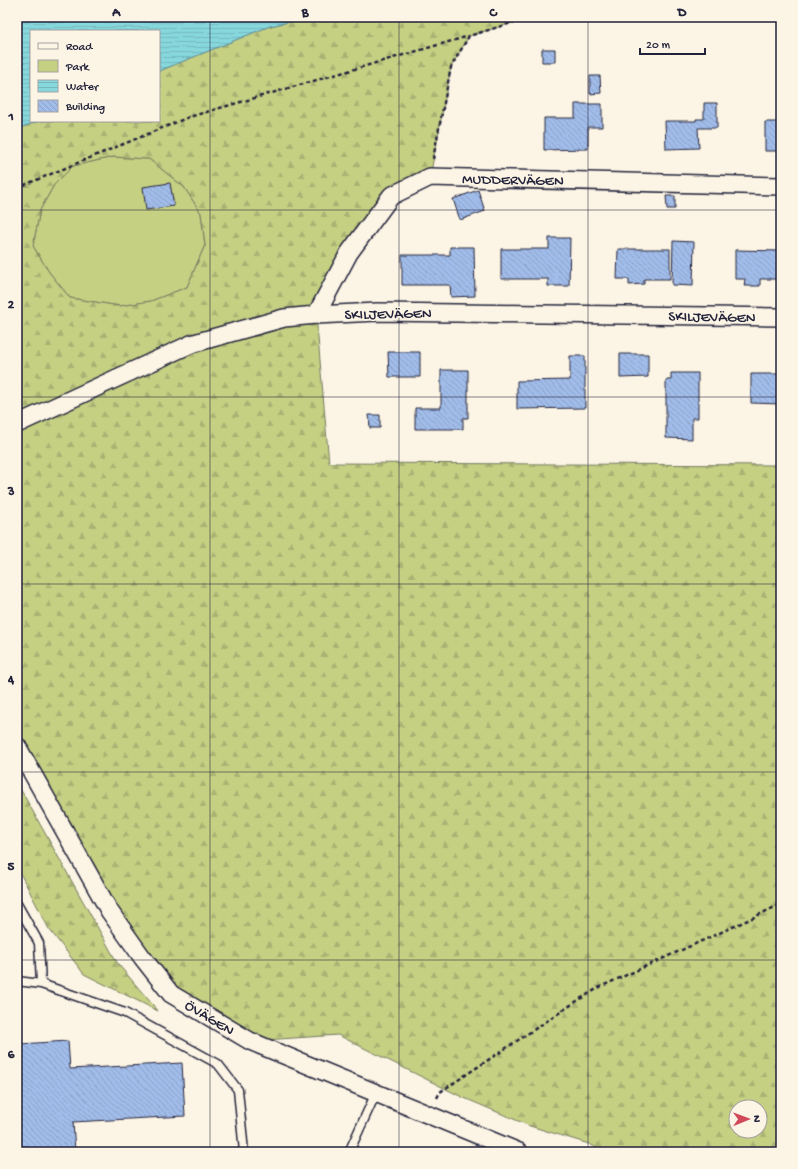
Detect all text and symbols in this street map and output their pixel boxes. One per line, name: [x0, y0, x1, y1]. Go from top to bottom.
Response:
text: A: [111, 6, 121, 21]
text: B: [301, 6, 310, 21]
text: C: [488, 6, 498, 21]
text: D: [677, 6, 687, 21]
legend: [30, 30, 160, 122]
scale bar: [640, 30, 705, 56]
text: 20 m: [646, 39, 671, 53]
text: Road: [66, 41, 93, 55]
text: Park: [65, 61, 91, 75]
text: Water: [66, 81, 100, 95]
text: Building: [65, 101, 105, 115]
text: 1: [7, 110, 14, 125]
street label: MUDDERVÄGEN: [462, 171, 564, 191]
text: 2: [8, 298, 15, 313]
street label: SKILJEVÄGEN: [344, 305, 432, 325]
street label: SKILJEVÄGEN: [668, 308, 756, 328]
text: 3: [7, 485, 15, 500]
text: 4: [7, 673, 15, 688]
text: 5: [8, 860, 15, 875]
street label: ÖVÄGEN: [181, 997, 237, 1041]
text: 6: [8, 1048, 15, 1063]
north arrow: [728, 1099, 768, 1139]
text: N: [750, 1115, 762, 1123]

